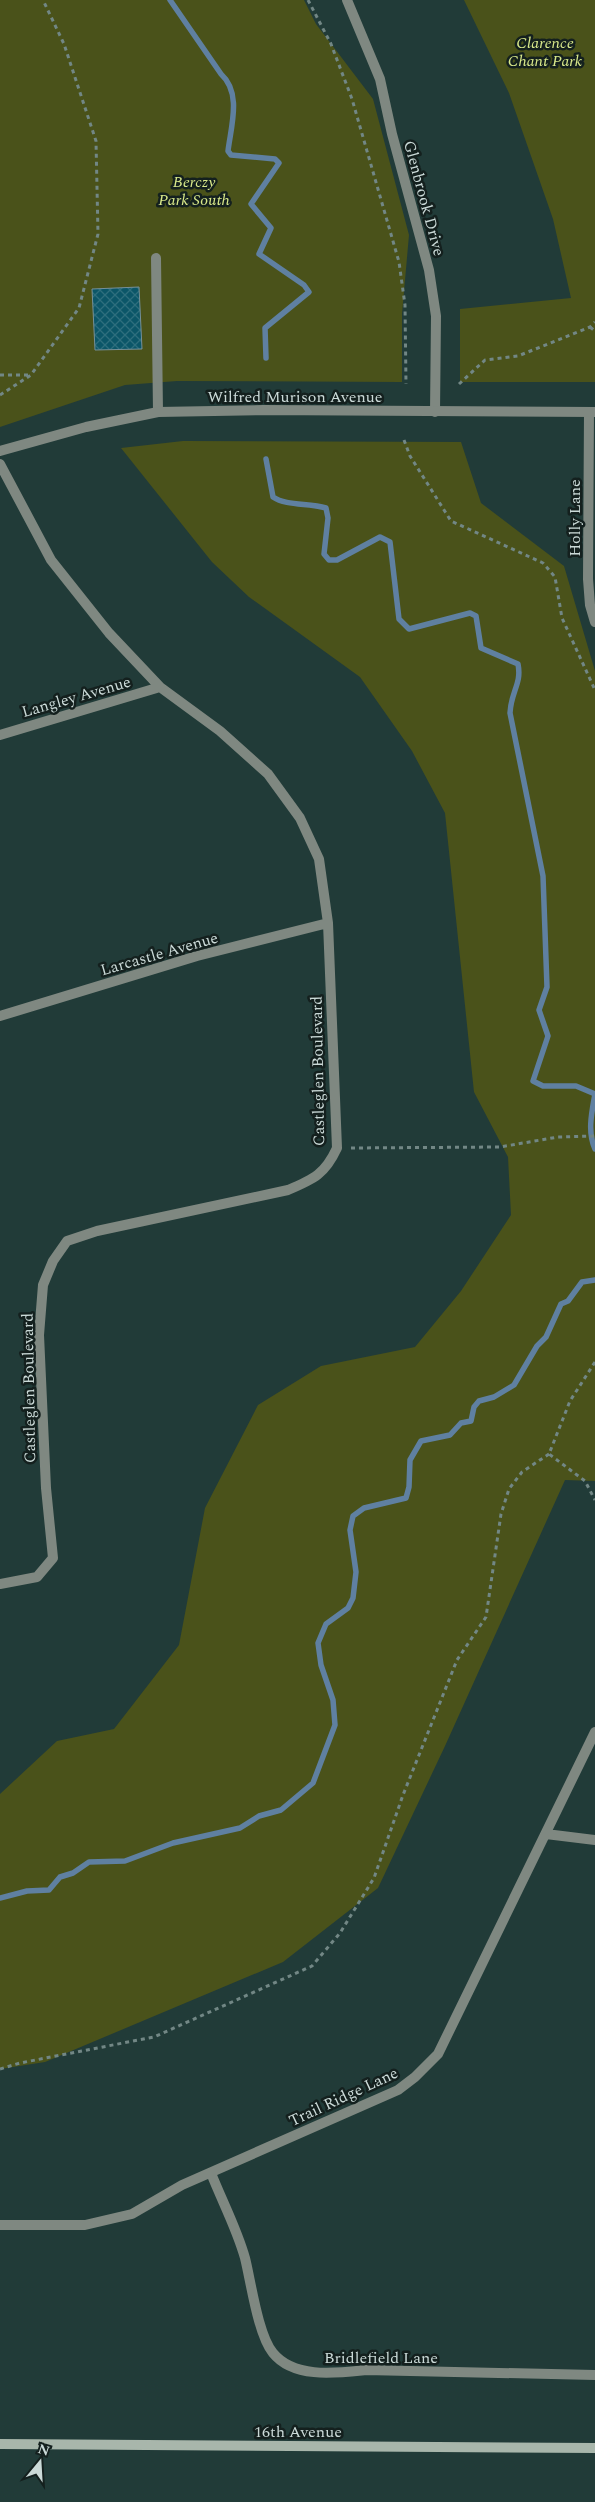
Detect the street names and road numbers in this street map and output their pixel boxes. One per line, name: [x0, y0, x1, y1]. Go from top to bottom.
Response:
street label: Glenbrook Drive: [397, 138, 451, 259]
street label: Wilfred Murison Avenue: [207, 385, 383, 409]
street label: Holly Lane: [563, 479, 587, 557]
street label: Langley Avenue: [19, 670, 134, 724]
street label: Larcastle Avenue: [98, 926, 221, 982]
street label: Castleglen Boulevard: [305, 996, 331, 1146]
street label: Castleglen Boulevard: [16, 1313, 42, 1463]
street label: Trail Ridge Lane: [285, 2061, 402, 2133]
street label: Bridlefield Lane: [324, 2346, 438, 2370]
street label: 16th Avenue: [254, 2420, 342, 2444]

